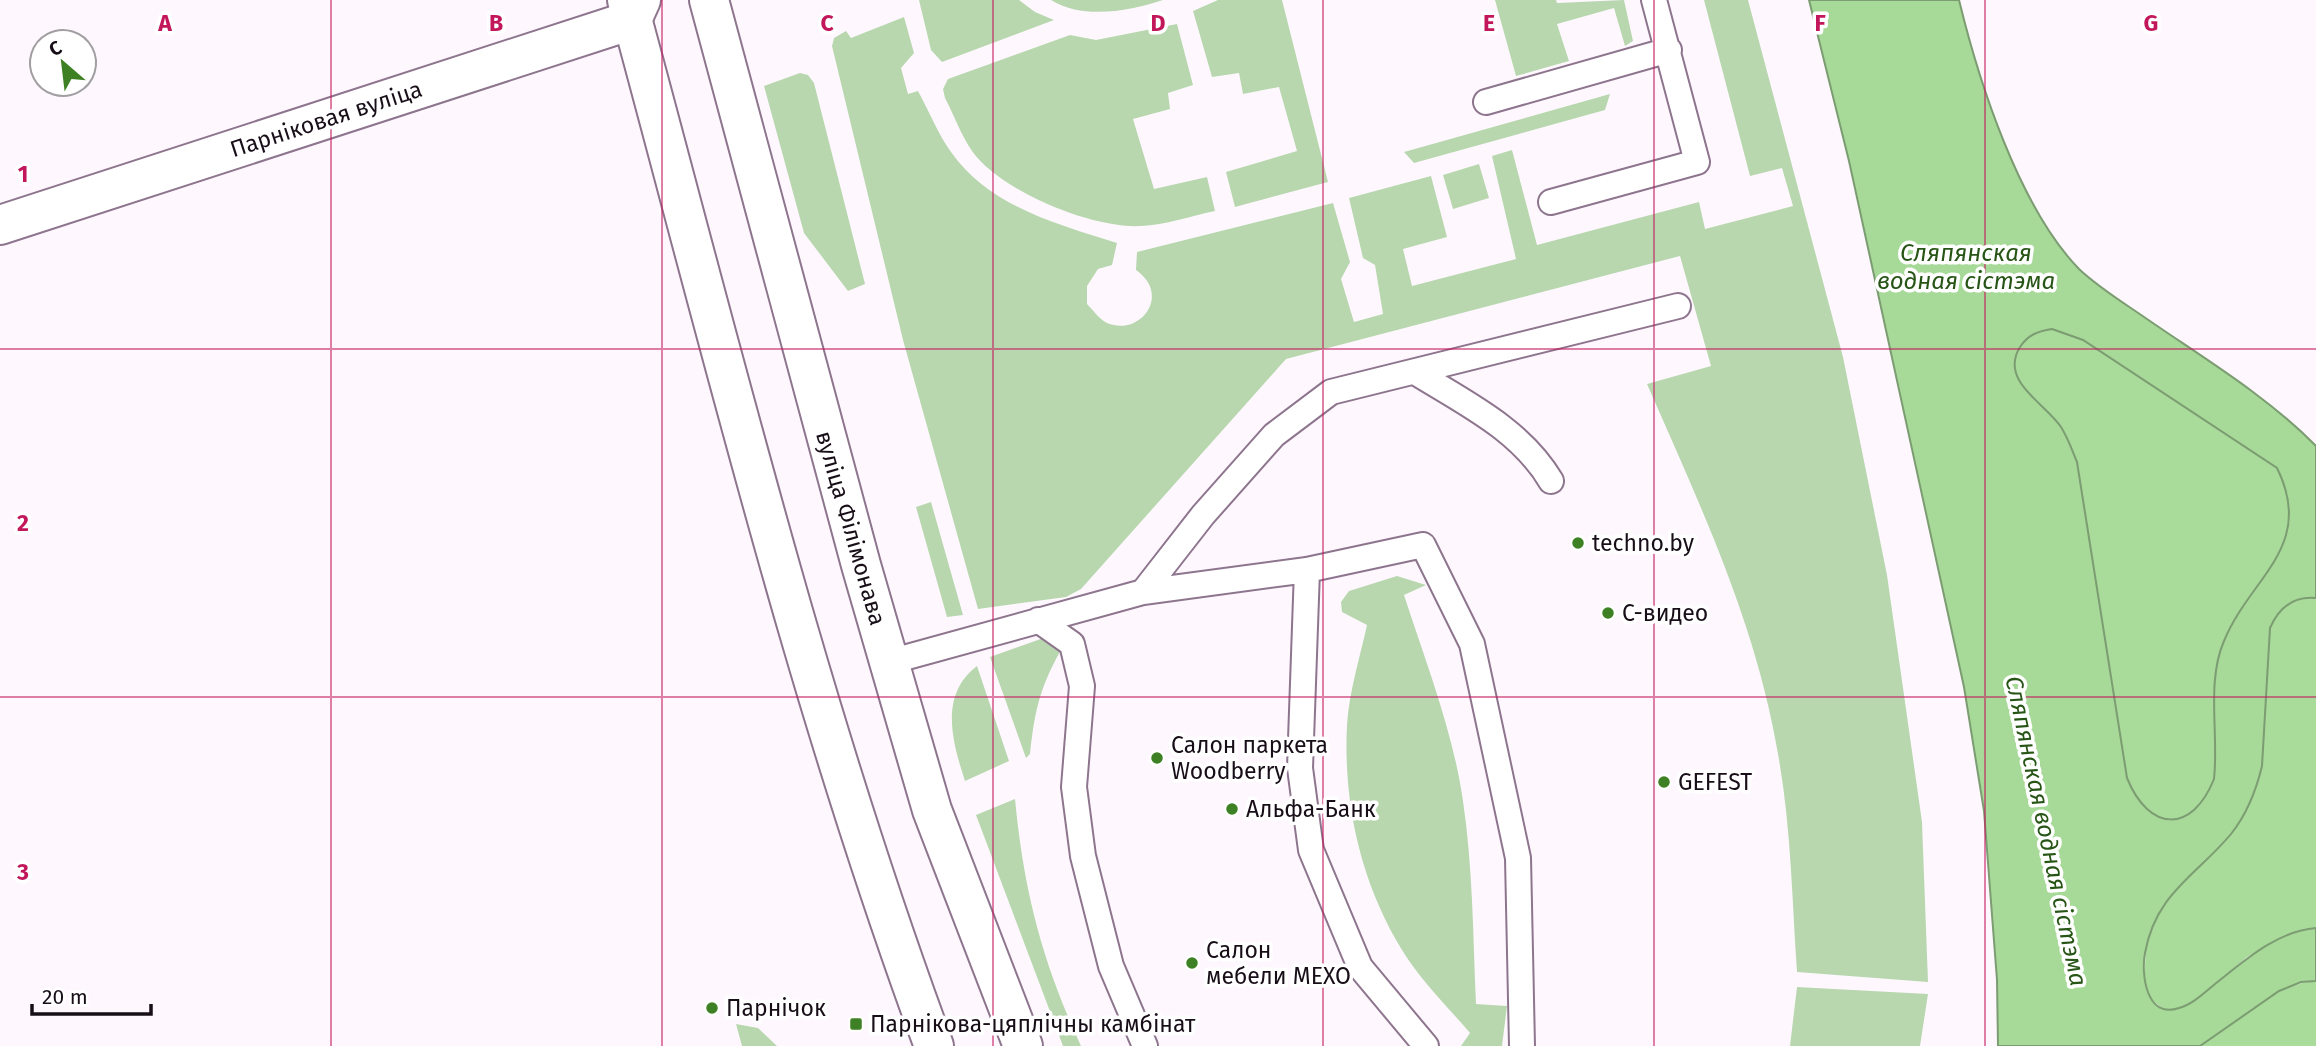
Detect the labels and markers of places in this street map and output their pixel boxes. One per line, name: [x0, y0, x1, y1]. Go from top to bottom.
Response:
place label: techno.by: [1592, 529, 1695, 557]
marker: techno.by: [1570, 535, 1586, 551]
place label: С-видео: [1622, 599, 1708, 627]
marker: С-видео: [1600, 605, 1616, 621]
place label: Салон паркета Woodberry: [1171, 731, 1328, 785]
marker: Салон паркета Woodberry: [1149, 750, 1165, 766]
place label: GEFEST: [1678, 768, 1752, 796]
marker: GEFEST: [1656, 774, 1672, 790]
place label: Альфа-Банк: [1246, 795, 1376, 823]
marker: Альфа-Банк: [1224, 801, 1240, 817]
place label: Салон мебели MEXO: [1206, 936, 1351, 990]
marker: Салон мебели MEXO: [1184, 955, 1200, 971]
place label: Парнічoк: [726, 994, 826, 1022]
marker: Парнічoк: [704, 1000, 720, 1016]
place label: Парнікова-цяплічны камбінат: [870, 1010, 1196, 1038]
marker: Парнікова-цяплічны камбінат: [848, 1016, 864, 1032]

